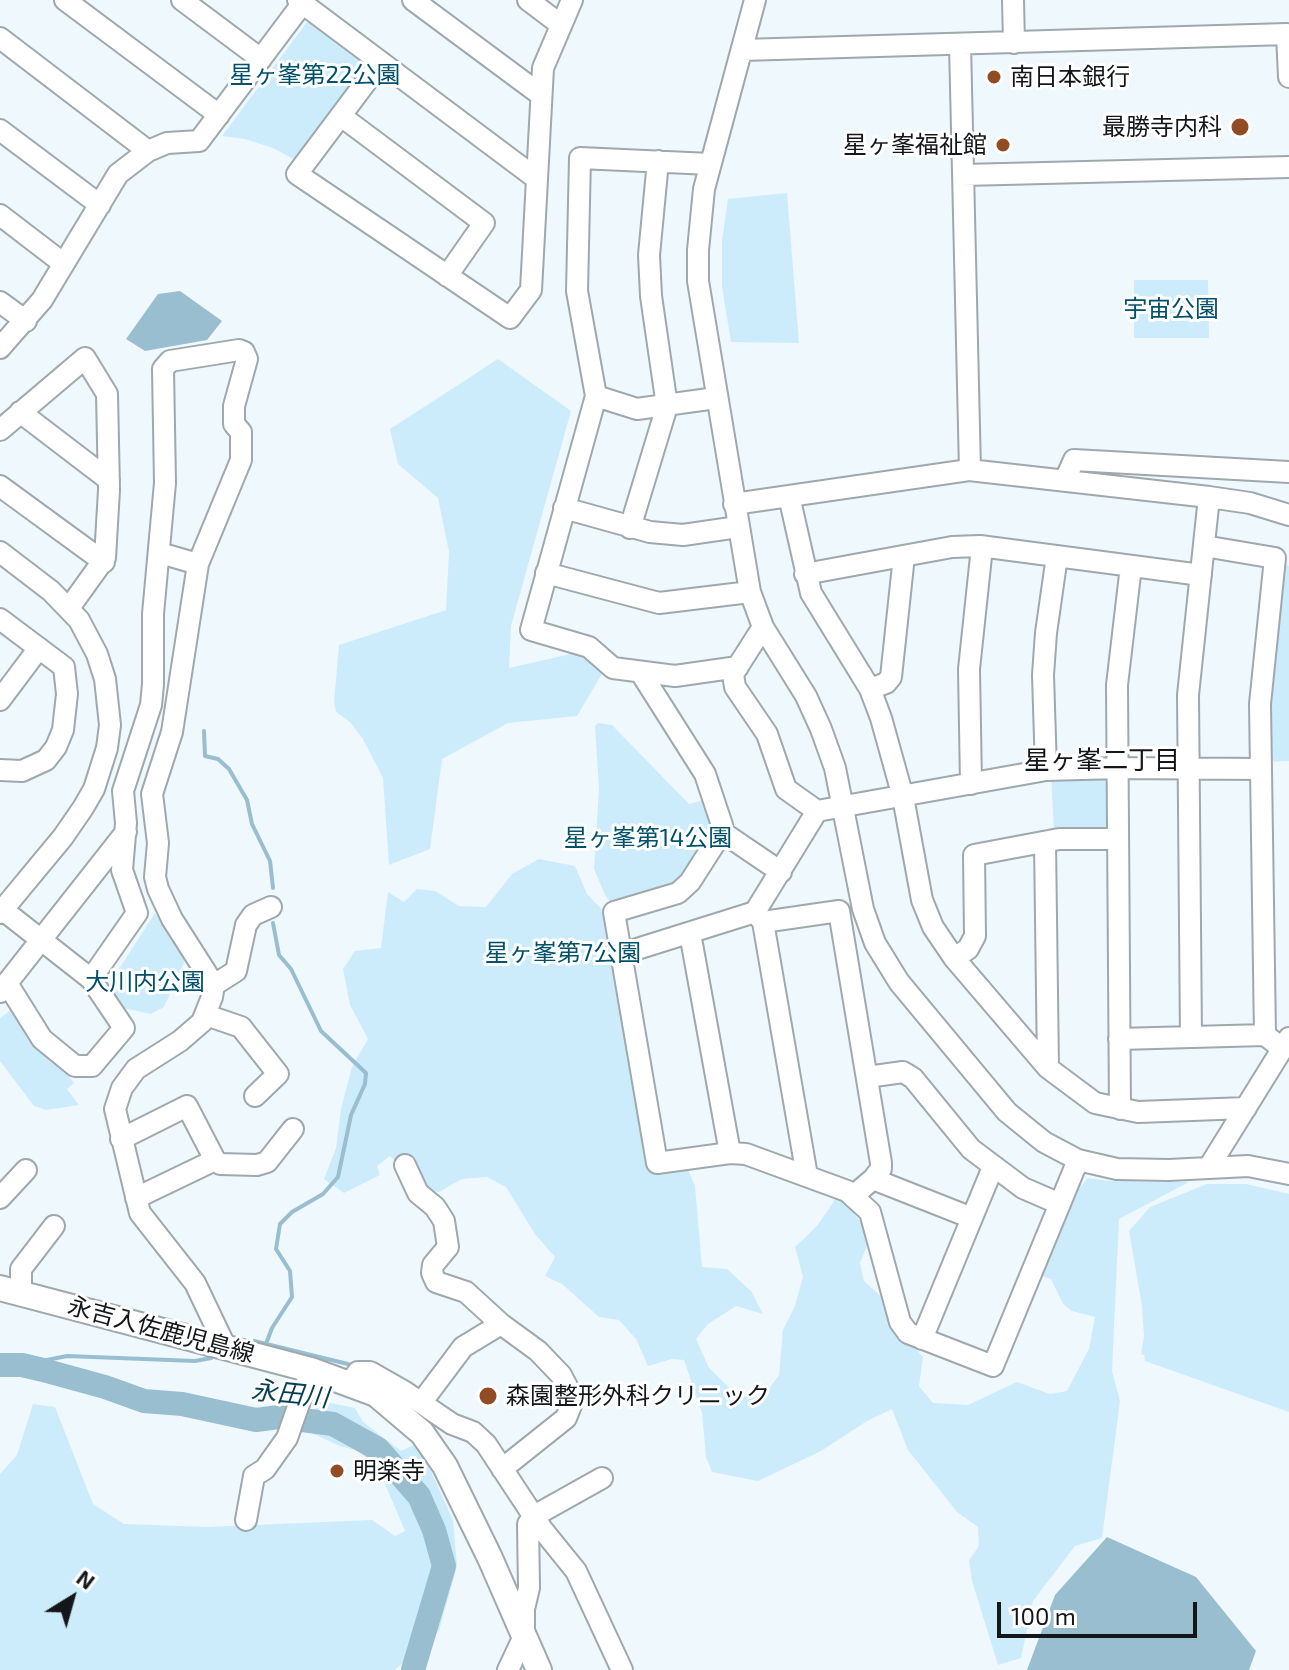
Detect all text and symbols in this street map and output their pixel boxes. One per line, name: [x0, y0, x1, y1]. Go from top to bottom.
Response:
park label: 星ヶ峯第22公園: [230, 61, 400, 89]
place label: 南日本銀行: [1010, 63, 1130, 91]
marker: 南日本銀行: [985, 68, 1003, 86]
place label: 最勝寺内科: [1102, 113, 1222, 141]
marker: 最勝寺内科: [1229, 116, 1251, 138]
place label: 星ヶ峯福祉館: [843, 131, 987, 159]
marker: 星ヶ峯福祉館: [994, 136, 1012, 154]
park label: 宇宙公園: [1123, 295, 1219, 323]
district label: 星ヶ峯二丁目: [1024, 744, 1180, 776]
park label: 星ヶ峯第14公園: [564, 824, 732, 852]
park label: 星ヶ峯第7公園: [485, 939, 641, 967]
park label: 大川内公園: [85, 968, 205, 996]
street label: 永吉入佐鹿児島線: [65, 1291, 257, 1369]
water label: 永田川: [250, 1374, 330, 1414]
place label: 森園整形外科クリニック: [506, 1382, 770, 1410]
marker: 森園整形外科クリニック: [477, 1385, 499, 1407]
place label: 明楽寺: [353, 1457, 425, 1485]
marker: 明楽寺: [328, 1462, 346, 1480]
north arrow: [32, 1558, 112, 1638]
text: N: [72, 1564, 101, 1594]
scale bar: [1001, 1586, 1201, 1636]
text: 100 m: [1011, 1601, 1076, 1630]

